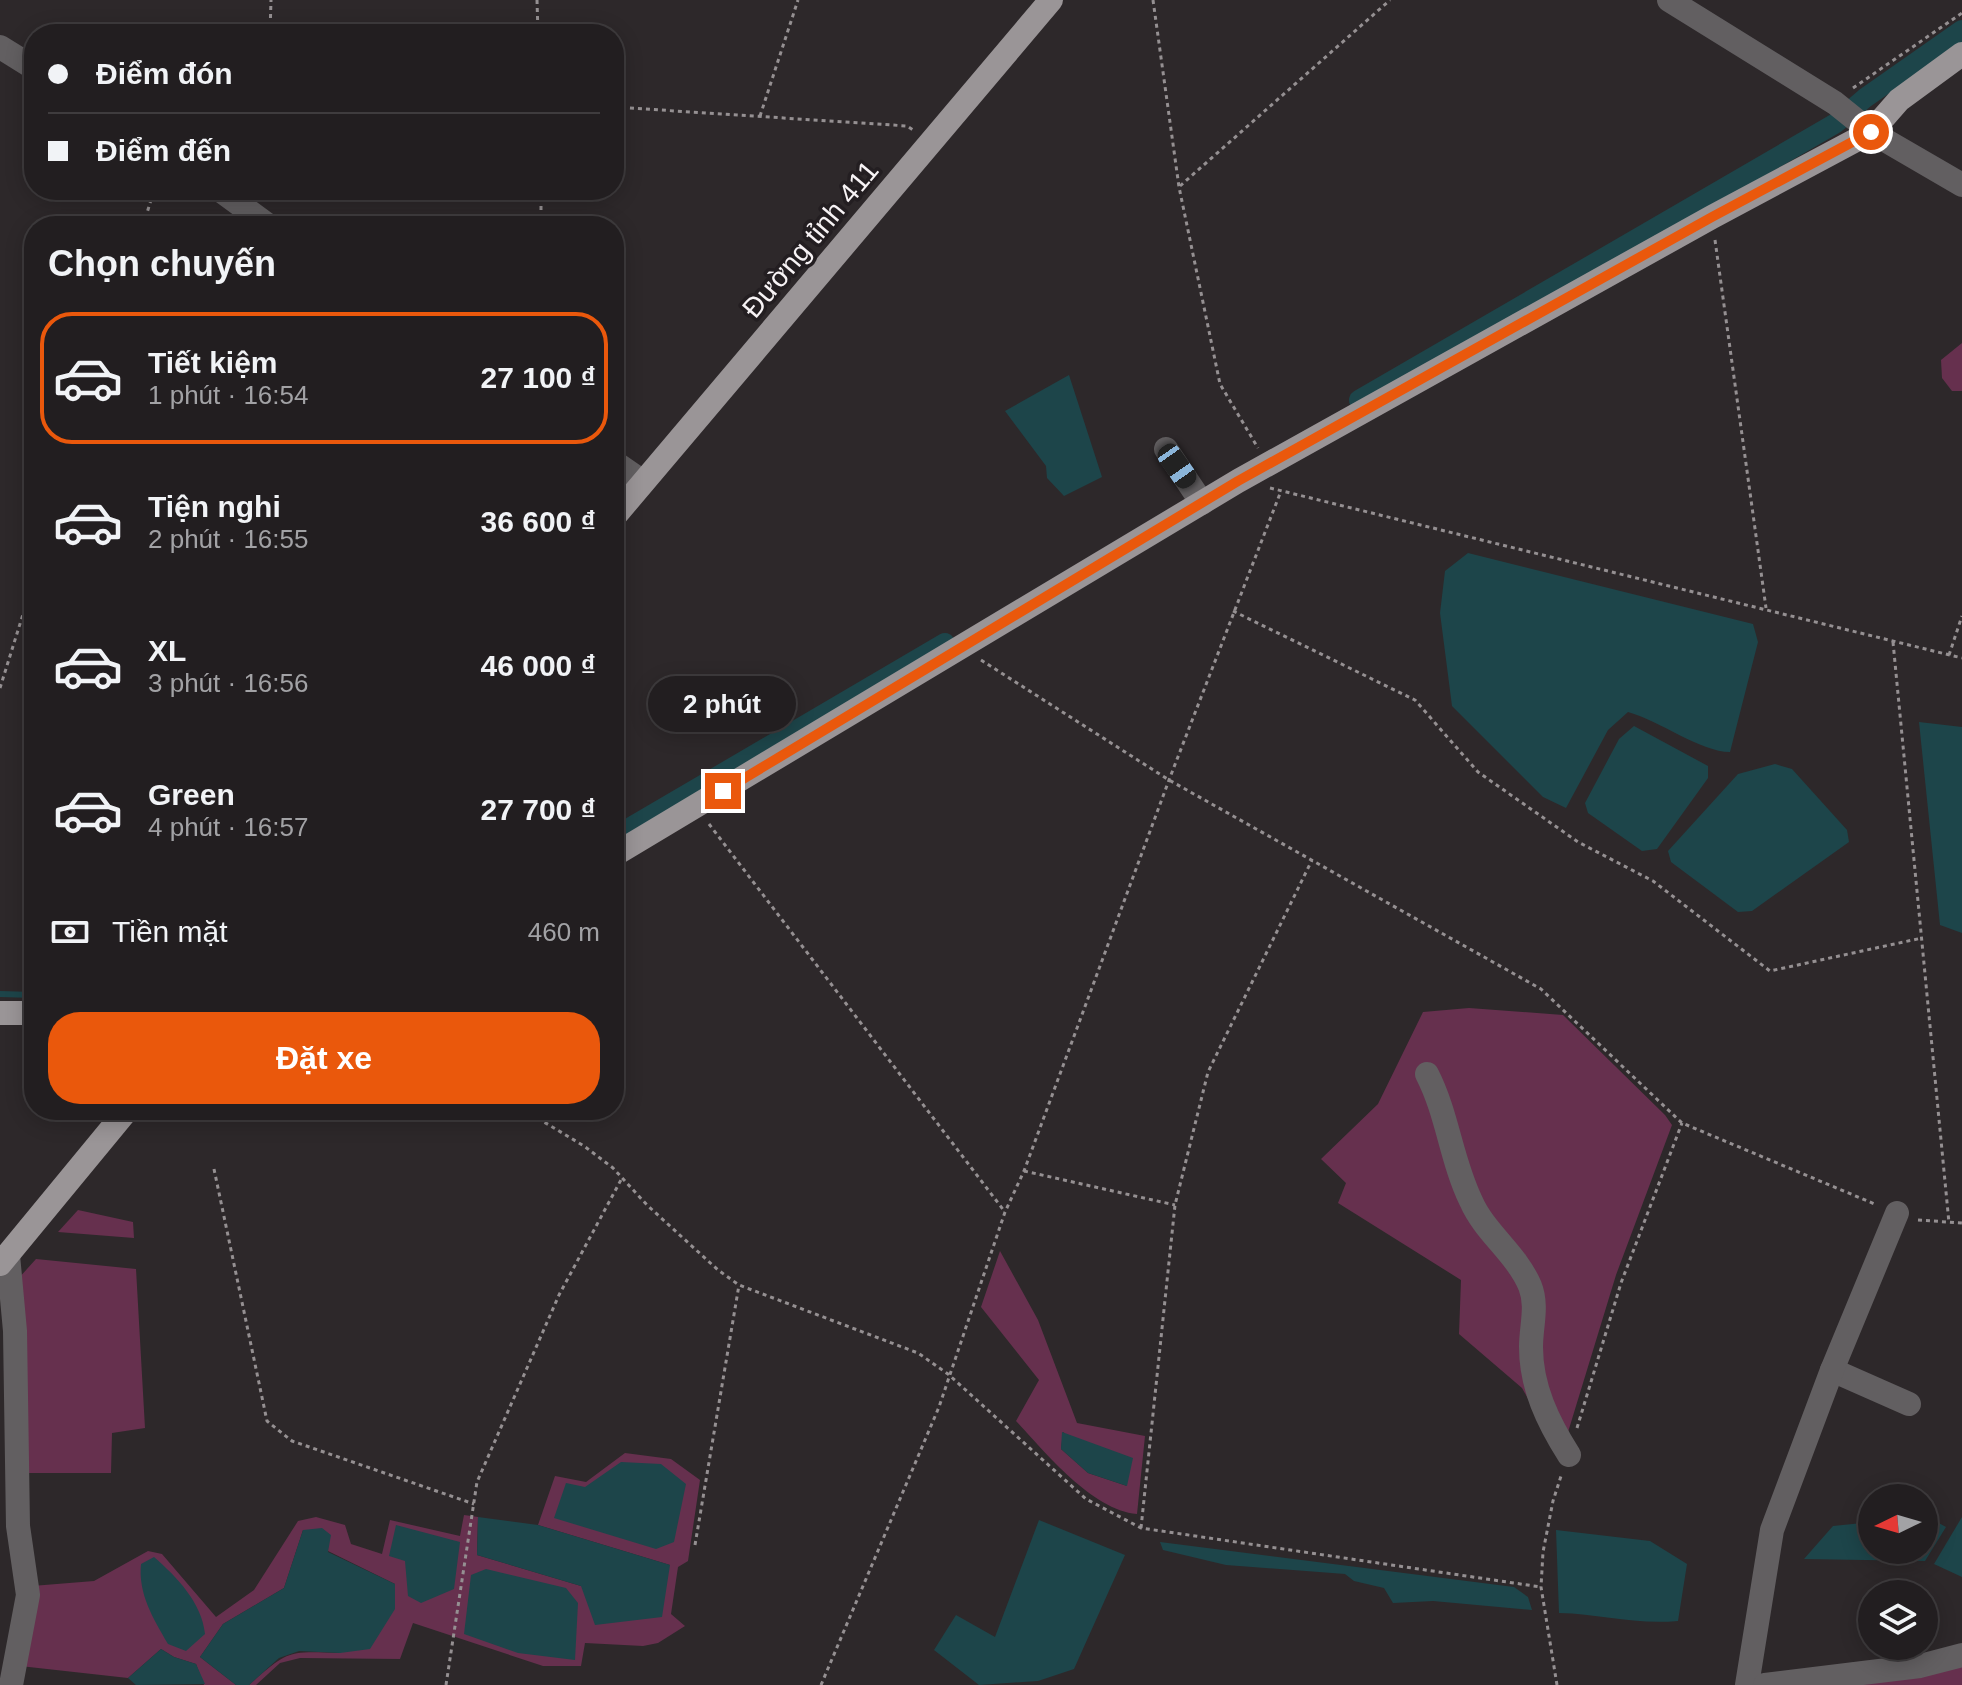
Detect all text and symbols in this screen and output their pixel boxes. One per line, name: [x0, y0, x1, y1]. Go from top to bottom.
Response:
text: Điểm đón: [96, 57, 233, 90]
route start: [1853, 114, 1889, 150]
text: Điểm đến: [96, 134, 231, 167]
street label: Đường tỉnh 411: [736, 155, 885, 324]
text: Chọn chuyến: [48, 243, 276, 284]
icon: car: [52, 342, 124, 414]
text: Tiết kiệm: [148, 346, 278, 379]
text: 27 100 ₫: [481, 361, 596, 394]
text: 1 phút · 16:54: [148, 380, 308, 410]
car: [1153, 439, 1201, 493]
icon: car: [52, 486, 124, 558]
text: Tiện nghi: [148, 490, 281, 523]
text: 36 600 ₫: [481, 505, 596, 538]
text: 2 phút · 16:55: [148, 524, 308, 554]
icon: car: [52, 630, 124, 702]
text: XL: [148, 634, 186, 667]
text: 46 000 ₫: [481, 649, 596, 682]
text: 3 phút · 16:56: [148, 668, 308, 698]
callout: 2 phút: [649, 675, 797, 731]
text: 2 phút: [683, 689, 761, 719]
route end: [705, 773, 741, 809]
icon: car: [52, 774, 124, 846]
text: Green: [148, 778, 235, 811]
text: 27 700 ₫: [481, 793, 596, 826]
text: 4 phút · 16:57: [148, 812, 308, 842]
icon: cash: [48, 910, 92, 954]
text: Tiền mặt: [112, 915, 228, 948]
text: 460 m: [528, 917, 600, 947]
button: Đặt xe: [48, 1012, 600, 1104]
north arrow: [1858, 1484, 1938, 1564]
map controls: [1858, 1484, 1938, 1660]
button: layers: [1858, 1580, 1938, 1660]

